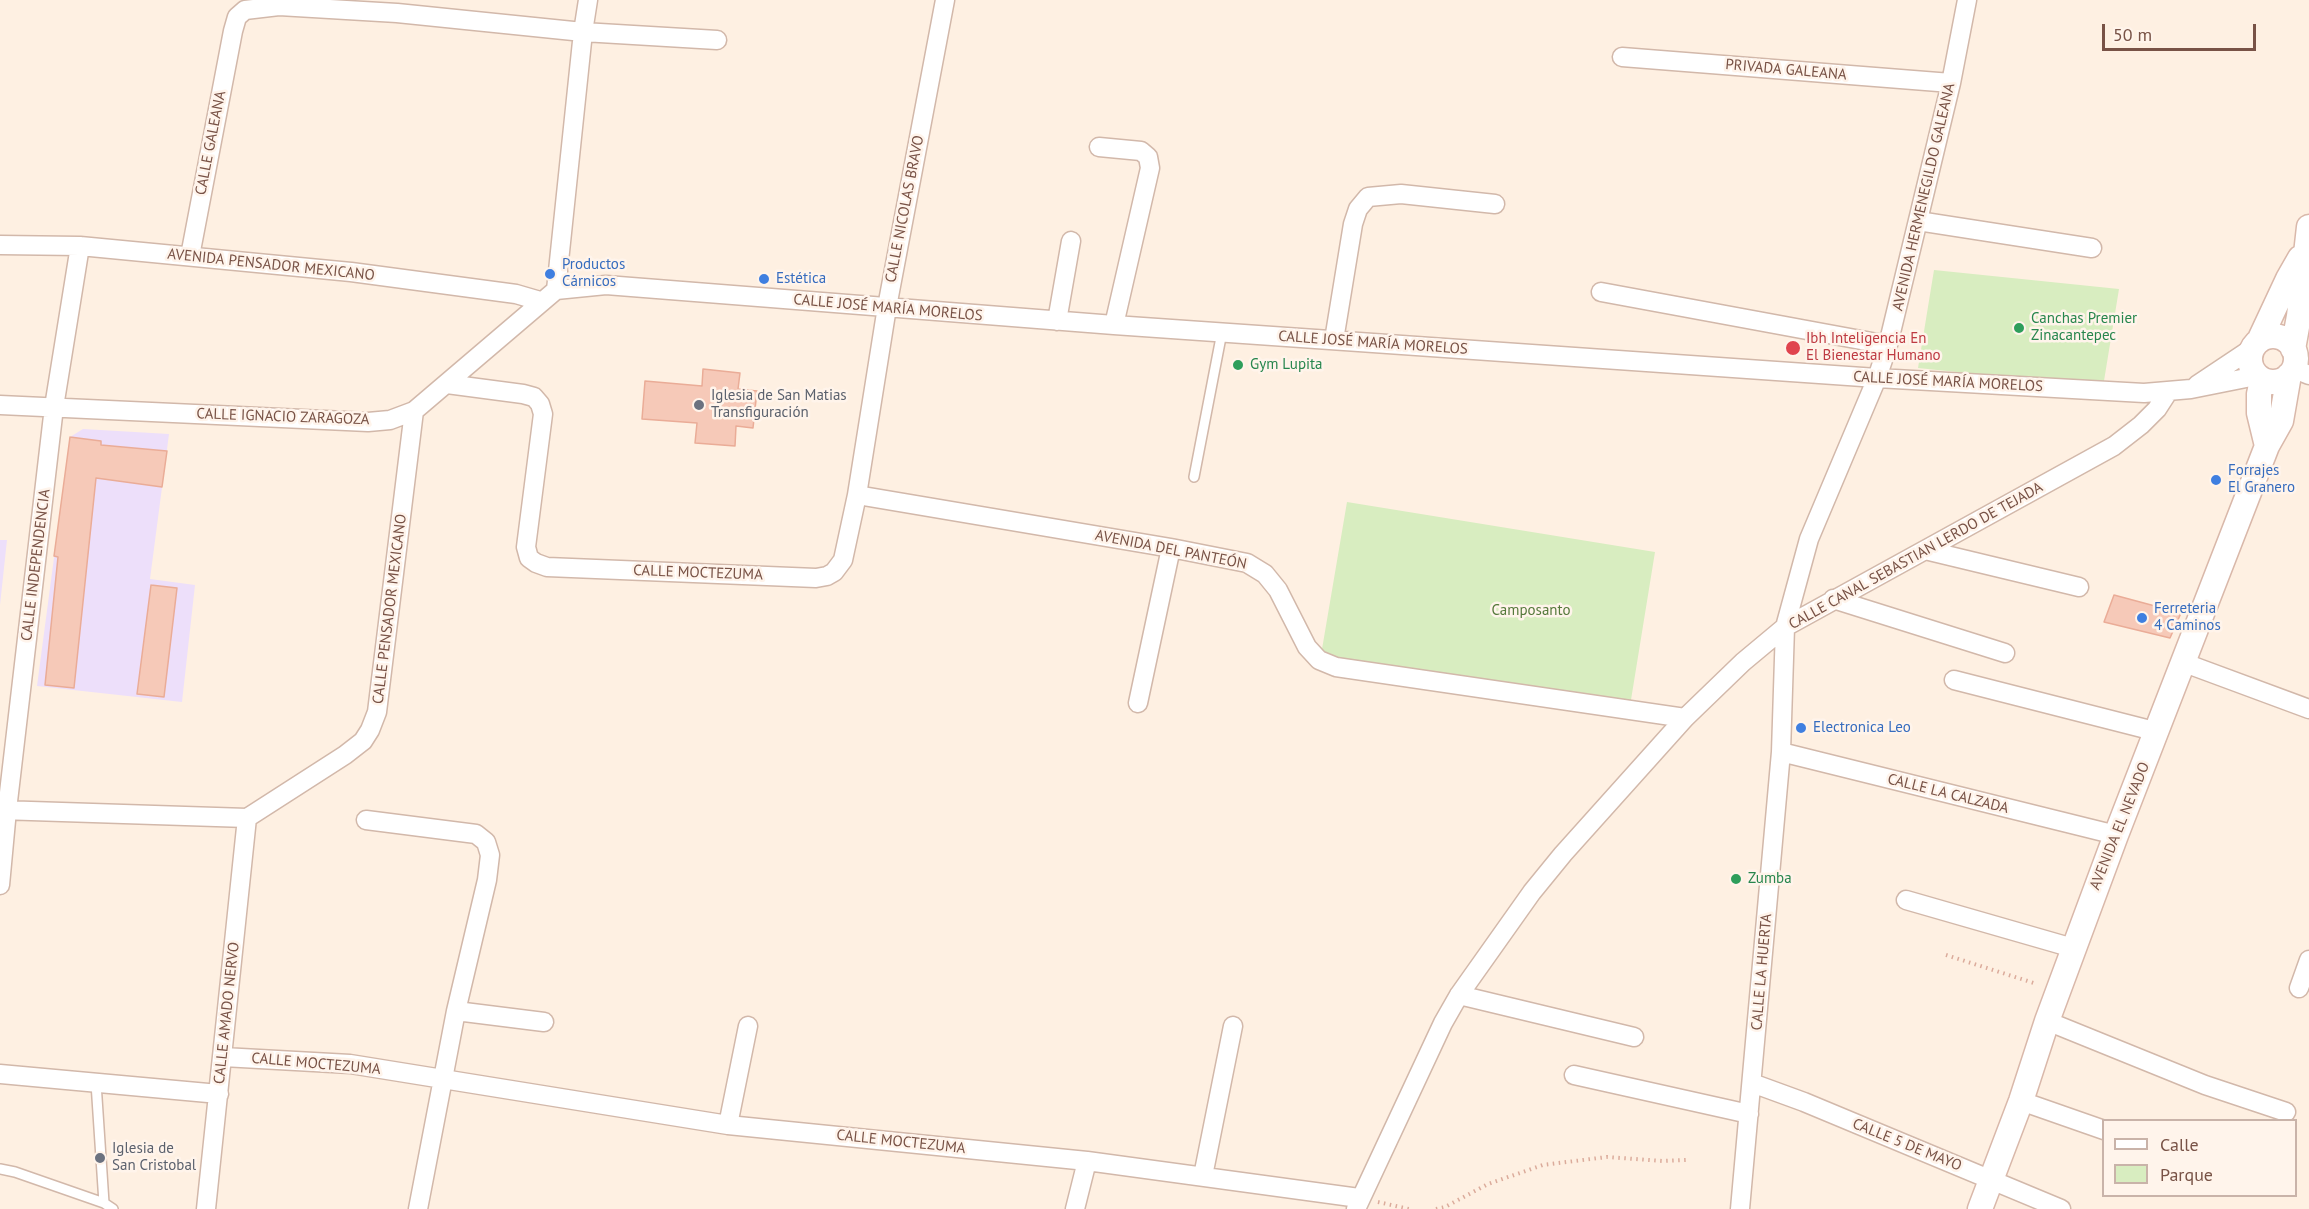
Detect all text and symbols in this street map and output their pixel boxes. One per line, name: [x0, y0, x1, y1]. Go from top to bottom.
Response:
scale bar: [2105, 12, 2260, 50]
text: 50 m: [2113, 23, 2152, 46]
street label: PRIVADA GALEANA: [1724, 56, 1848, 84]
street label: AVENIDA HERMENEGILDO GALEANA: [1889, 81, 1959, 313]
street label: CALLE GALEANA: [192, 89, 230, 197]
street label: CALLE NICOLAS BRAVO: [882, 134, 928, 284]
street label: AVENIDA PENSADOR MEXICANO: [166, 245, 376, 285]
place label: Productos Cárnicos: [562, 256, 625, 291]
marker: Productos Cárnicos: [543, 267, 557, 281]
place label: Estética: [776, 270, 826, 288]
marker: Estética: [757, 272, 771, 286]
street label: CALLE JOSÉ MARÍA MORELOS: [793, 291, 983, 325]
place label: Canchas Premier Zinacantepec: [2031, 310, 2137, 345]
marker: Canchas Premier Zinacantepec: [2012, 321, 2026, 335]
street label: CALLE JOSÉ MARÍA MORELOS: [1278, 327, 1468, 359]
place label: Ibh Inteligencia En El Bienestar Humano: [1806, 330, 1941, 365]
marker: Ibh Inteligencia En El Bienestar Humano: [1784, 339, 1802, 357]
place label: Gym Lupita: [1250, 356, 1323, 374]
marker: Gym Lupita: [1231, 358, 1245, 372]
street label: CALLE JOSÉ MARÍA MORELOS: [1853, 368, 2043, 396]
place label: Iglesia de San Matias Transfiguración: [711, 387, 847, 422]
marker: Iglesia de San Matias Transfiguración: [692, 398, 706, 412]
street label: CALLE IGNACIO ZARAGOZA: [196, 405, 370, 429]
place label: Forrajes El Granero: [2228, 462, 2295, 497]
marker: Forrajes El Granero: [2209, 473, 2223, 487]
street label: CALLE CANAL SEBASTIAN LERDO DE TEJADA: [1786, 478, 2046, 634]
street label: CALLE INDEPENDENCIA: [18, 488, 54, 642]
street label: CALLE PENSADOR MEXICANO: [369, 513, 411, 705]
street label: AVENIDA DEL PANTEÓN: [1094, 526, 1248, 574]
street label: CALLE MOCTEZUMA: [633, 562, 763, 584]
place label: Ferreteria 4 Caminos: [2154, 600, 2221, 635]
park label: Camposanto: [1491, 602, 1571, 620]
marker: Ferreteria 4 Caminos: [2135, 611, 2149, 625]
place label: Electronica Leo: [1813, 719, 1911, 737]
marker: Electronica Leo: [1794, 721, 1808, 735]
street label: AVENIDA EL NEVADO: [2086, 760, 2154, 892]
street label: CALLE LA CALZADA: [1886, 770, 2010, 818]
place label: Zumba: [1748, 870, 1792, 888]
marker: Zumba: [1729, 872, 1743, 886]
street label: CALLE LA HUERTA: [1748, 913, 1776, 1031]
street label: CALLE AMADO NERVO: [211, 941, 243, 1085]
street label: CALLE MOCTEZUMA: [251, 1049, 381, 1079]
street label: CALLE 5 DE MAYO: [1850, 1115, 1964, 1175]
legend: [2102, 1119, 2297, 1197]
street label: CALLE MOCTEZUMA: [836, 1126, 966, 1158]
text: Calle: [2160, 1133, 2199, 1156]
place label: Iglesia de San Cristobal: [112, 1140, 196, 1175]
marker: Iglesia de San Cristobal: [93, 1151, 107, 1165]
text: Parque: [2160, 1163, 2213, 1186]

